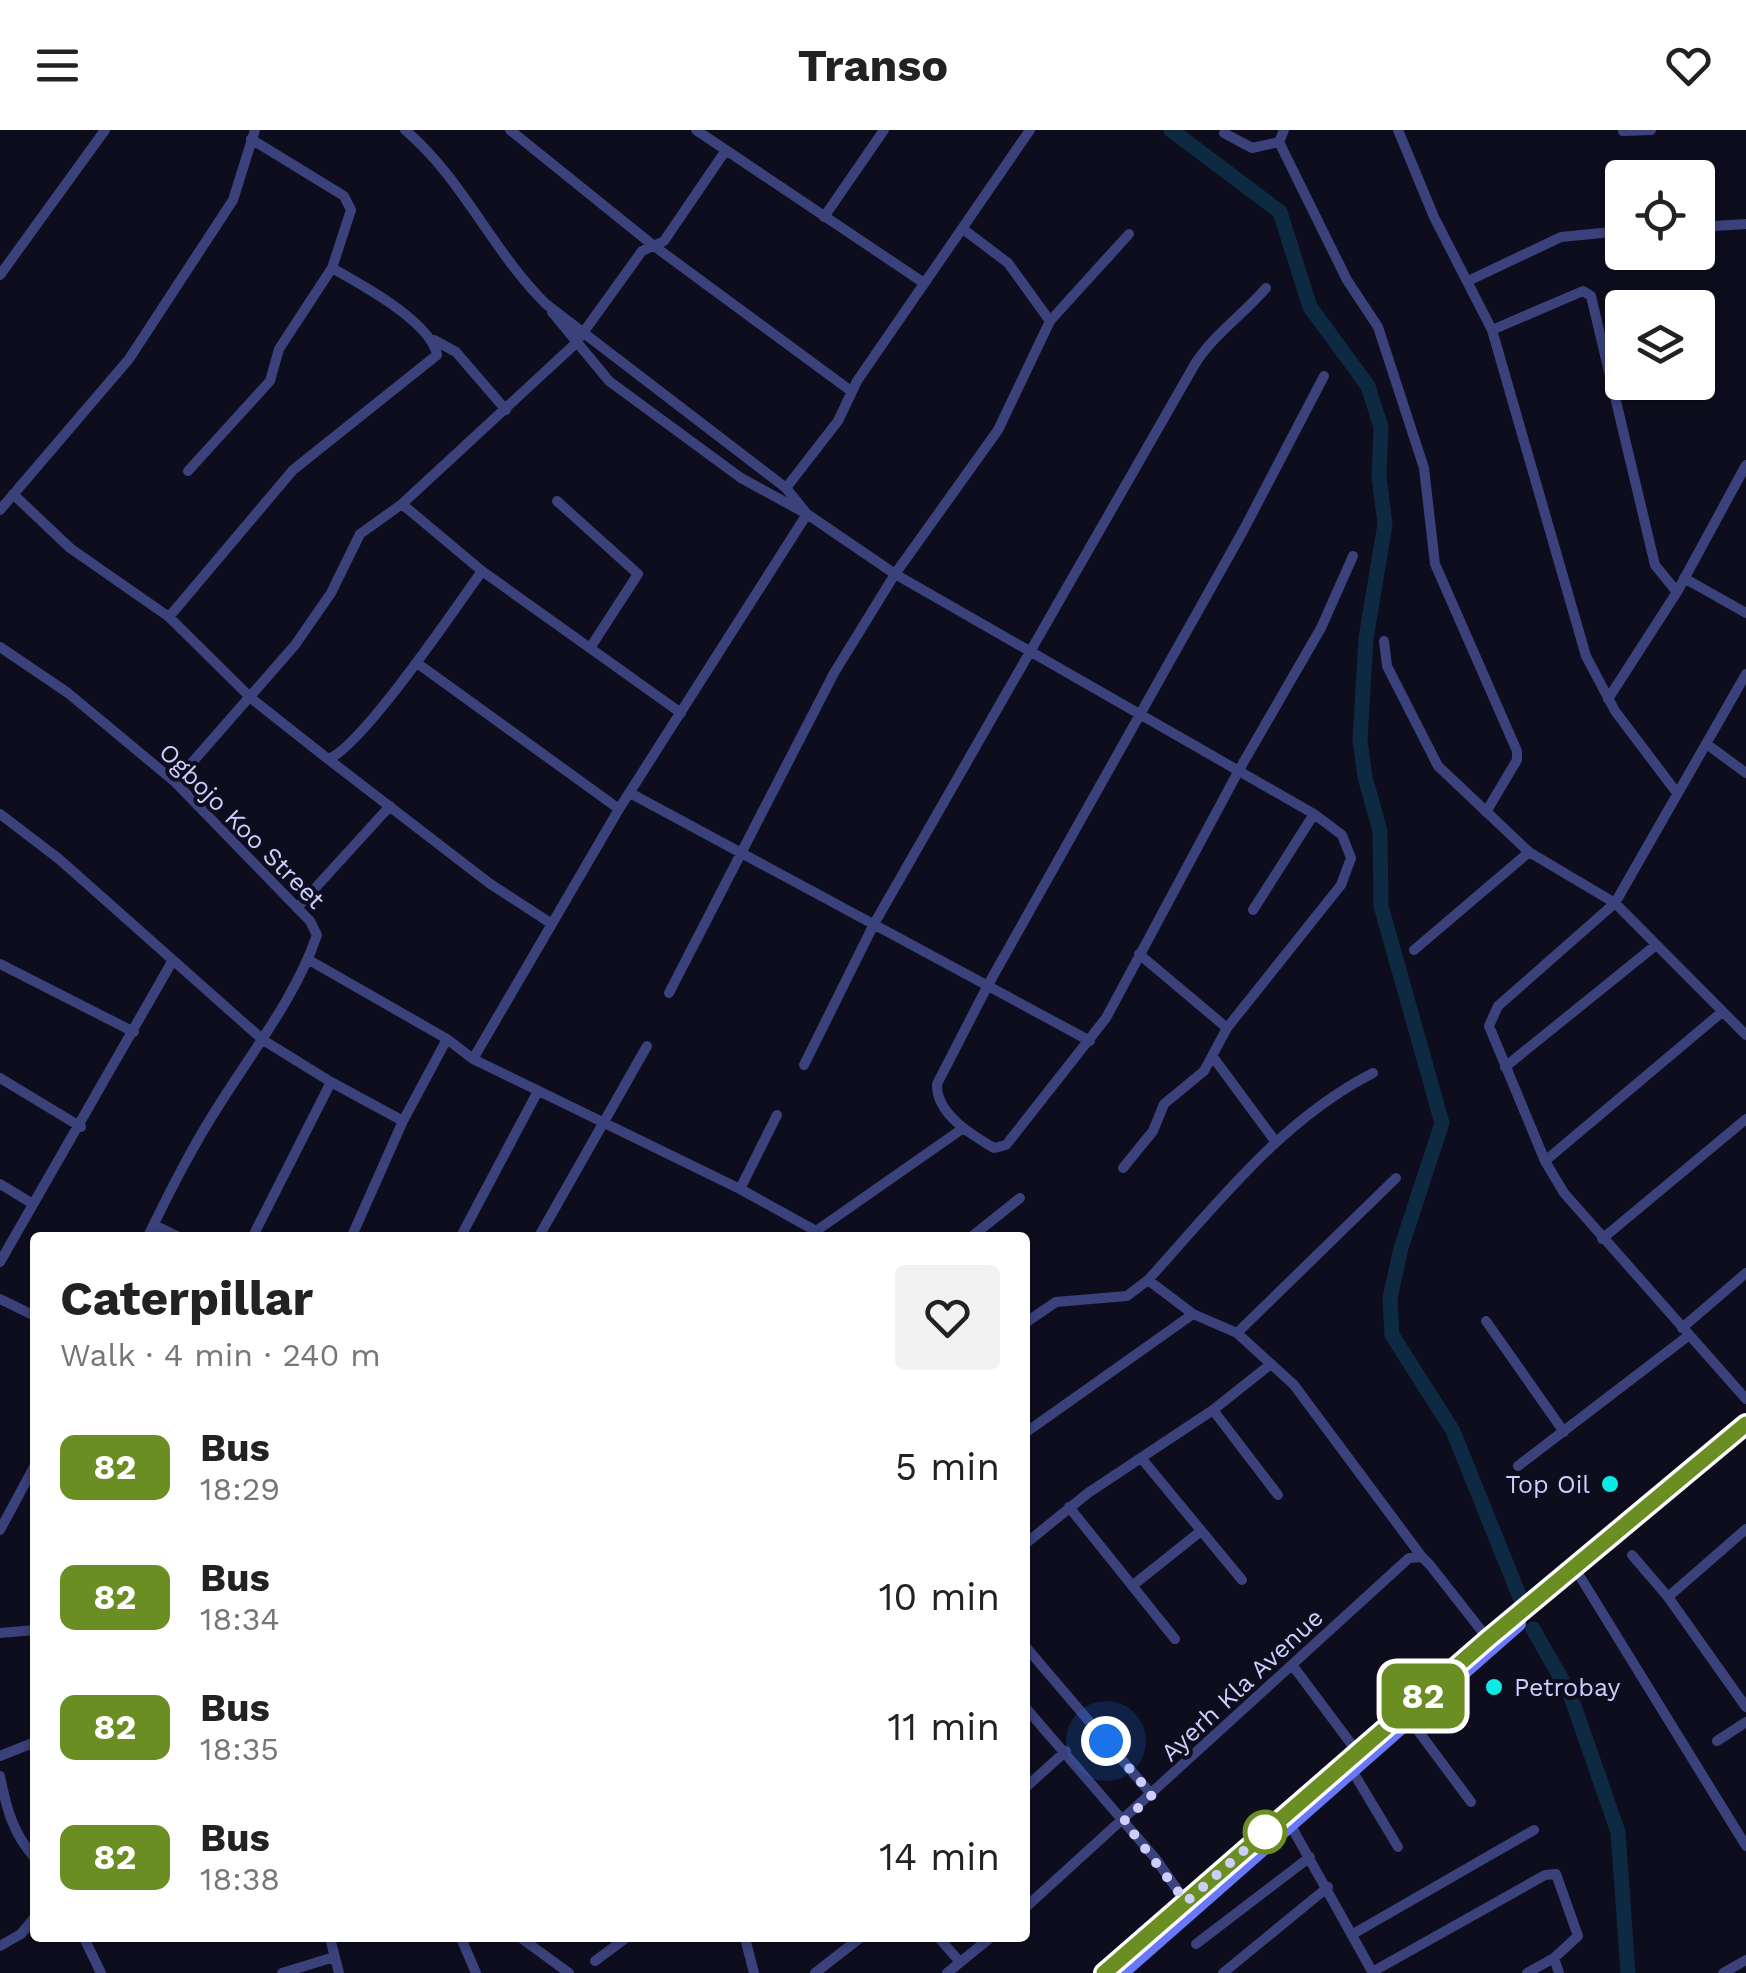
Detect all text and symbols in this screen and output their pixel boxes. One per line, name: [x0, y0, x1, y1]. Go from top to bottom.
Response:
icon: menu: [30, 38, 85, 93]
icon: heart: [1661, 38, 1716, 93]
text: Transo: [798, 39, 948, 92]
map controls: [1605, 160, 1715, 400]
button: locate: [1605, 160, 1715, 270]
button: layers: [1605, 290, 1715, 400]
street label: Ogbojo Koo Street: [153, 737, 331, 915]
button: heart: [895, 1265, 1000, 1370]
text: Caterpillar: [60, 1270, 313, 1327]
text: Walk · 4 min · 240 m: [60, 1336, 381, 1374]
text: Bus: [200, 1426, 270, 1470]
text: 5 min: [895, 1445, 1000, 1489]
text: 82: [94, 1446, 136, 1488]
text: 18:29: [200, 1470, 280, 1508]
place label: Top Oil: [1506, 1470, 1590, 1499]
marker: Top Oil: [1599, 1473, 1621, 1495]
text: Bus: [200, 1556, 270, 1600]
text: 10 min: [879, 1575, 1000, 1619]
text: 82: [94, 1576, 136, 1618]
text: 18:34: [200, 1600, 280, 1638]
street label: Ayerh Kla Avenue: [1155, 1603, 1329, 1767]
line badge: 82: [1378, 1664, 1468, 1728]
place label: Petrobay: [1514, 1673, 1620, 1702]
text: 82: [1402, 1675, 1444, 1717]
marker: Petrobay: [1483, 1676, 1505, 1698]
text: Bus: [200, 1686, 270, 1730]
text: 11 min: [888, 1705, 1000, 1749]
text: 82: [94, 1706, 136, 1748]
your location: [1081, 1716, 1131, 1766]
text: 18:35: [200, 1730, 279, 1768]
unlabelled marker: [1244, 1811, 1286, 1853]
text: Bus: [200, 1816, 270, 1860]
text: 14 min: [879, 1835, 1000, 1879]
text: 82: [94, 1836, 136, 1878]
text: 18:38: [200, 1860, 280, 1898]

